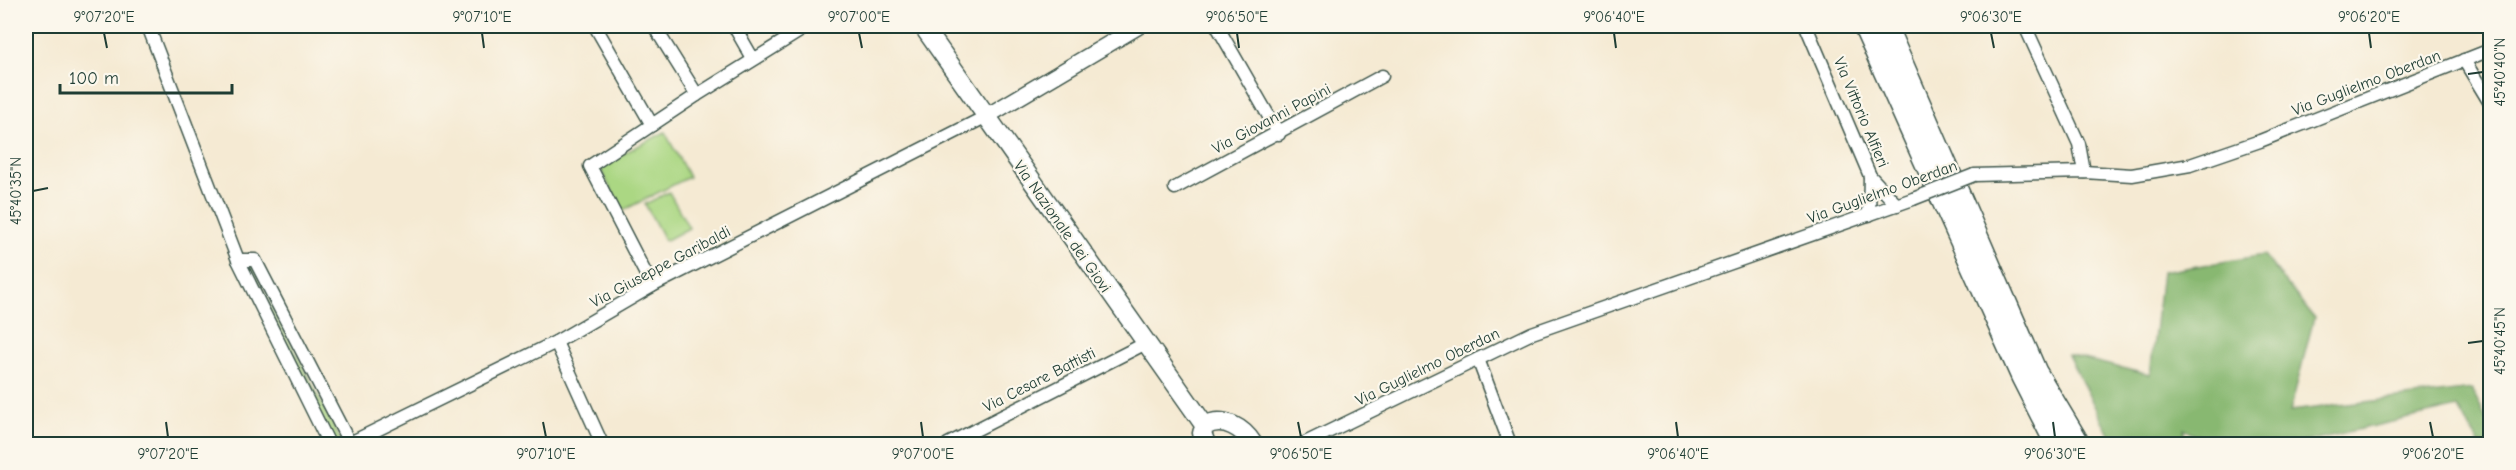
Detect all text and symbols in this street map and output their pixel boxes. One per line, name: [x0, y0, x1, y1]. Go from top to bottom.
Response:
text: 9°07'20"E: [74, 8, 135, 26]
text: 9°07'10"E: [452, 8, 512, 26]
text: 9°07'00"E: [828, 8, 890, 26]
text: 9°06'50"E: [1206, 8, 1268, 26]
text: 9°06'40"E: [1583, 8, 1645, 26]
text: 9°06'30"E: [1960, 8, 2022, 26]
text: 9°06'20"E: [2338, 8, 2400, 26]
text: 45°40'40"N: [2491, 38, 2509, 106]
street label: Via Guglielmo Oberdan: [2289, 46, 2443, 120]
street label: Via Vittorio Alfieri: [1830, 55, 1892, 170]
scale bar: [60, 57, 232, 95]
text: 100 m: [69, 68, 119, 89]
street label: Via Giovanni Papini: [1209, 80, 1334, 158]
street label: Via Guglielmo Oberdan: [1805, 156, 1960, 227]
text: 45°40'35"N: [7, 157, 25, 225]
street label: Via Nazionale dei Giovi: [1010, 157, 1115, 296]
street label: Via Giuseppe Garibaldi: [587, 222, 734, 311]
text: 45°40'45"N: [2491, 307, 2509, 375]
street label: Via Guglielmo Oberdan: [1353, 324, 1502, 410]
street label: Via Cesare Battisti: [980, 344, 1099, 416]
text: 9°07'20"E: [138, 445, 199, 463]
text: 9°07'10"E: [516, 445, 576, 463]
text: 9°07'00"E: [892, 445, 954, 463]
text: 9°06'50"E: [1270, 445, 1332, 463]
text: 9°06'40"E: [1647, 445, 1709, 463]
text: 9°06'30"E: [2024, 445, 2086, 463]
text: 9°06'20"E: [2402, 445, 2464, 463]

